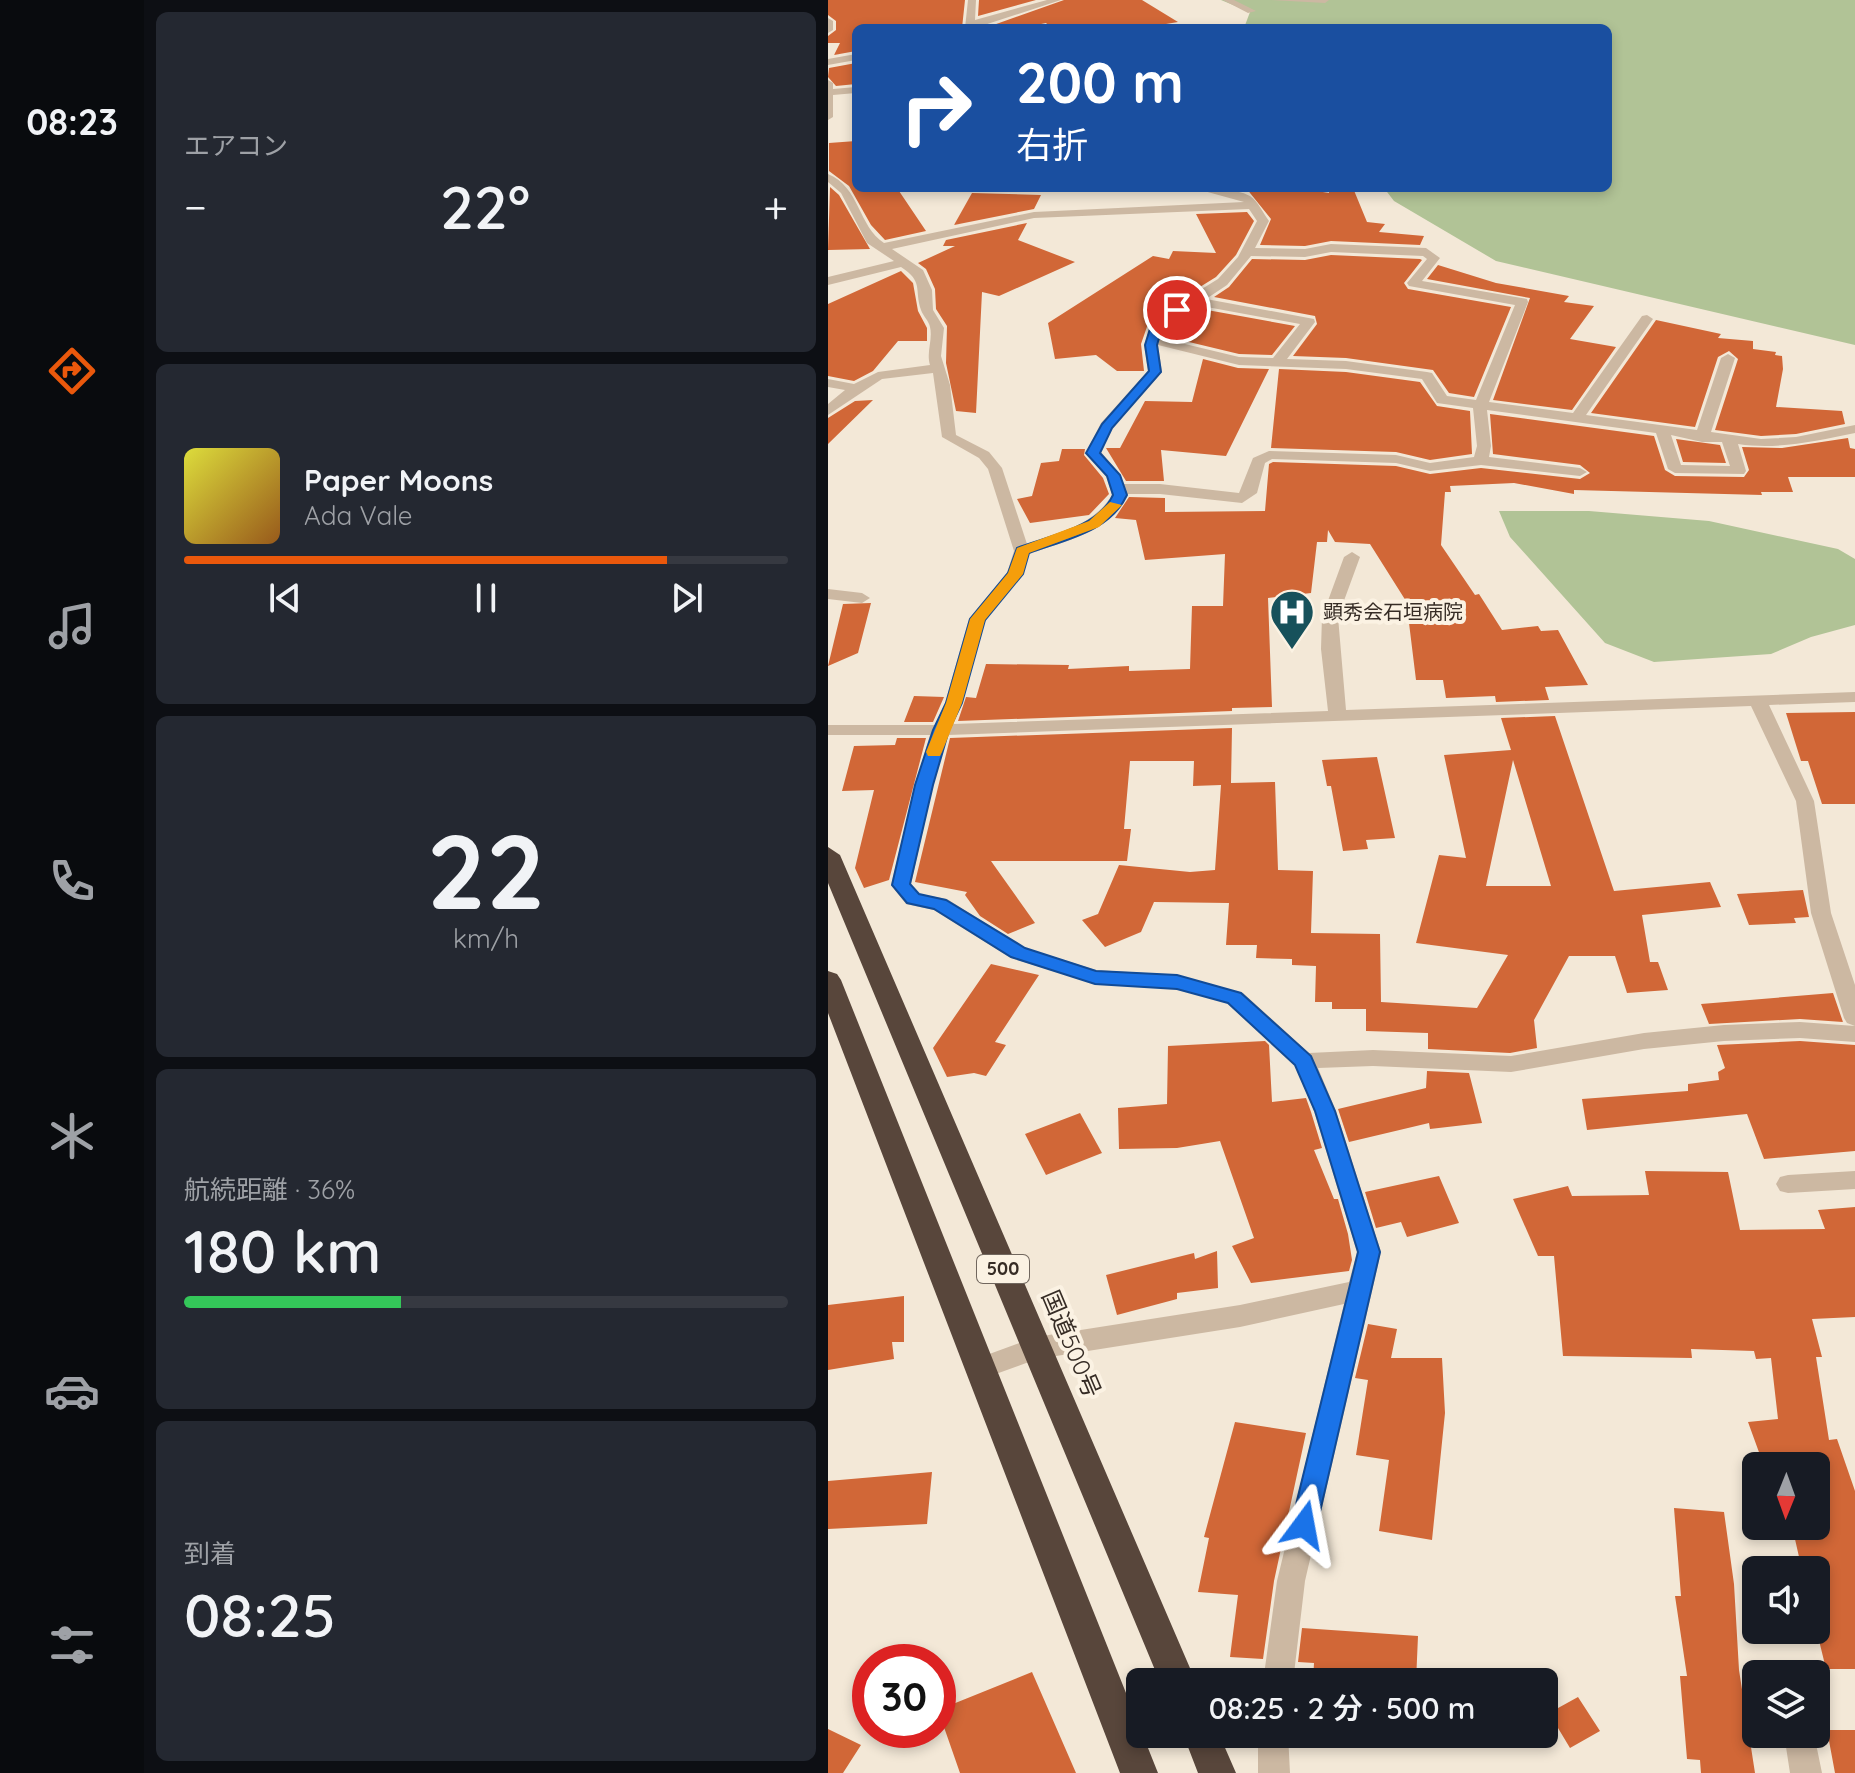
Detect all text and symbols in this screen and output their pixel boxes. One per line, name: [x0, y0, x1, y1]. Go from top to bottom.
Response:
text: 200 m: [1016, 47, 1184, 117]
icon: right: [884, 56, 988, 160]
text: 08:23: [26, 99, 118, 144]
text: 右折: [1016, 122, 1088, 167]
text: エアコン: [184, 129, 288, 162]
text: 22°: [440, 169, 530, 244]
text: −: [184, 179, 207, 234]
text: +: [763, 179, 788, 234]
pin: [1143, 276, 1211, 344]
icon: arrive: [1155, 288, 1199, 332]
icon: directions: [44, 343, 100, 399]
text: Paper Moons: [304, 461, 493, 499]
text: Ada Vale: [304, 499, 413, 532]
icon: previous: [263, 576, 307, 620]
icon: pause: [464, 576, 508, 620]
icon: next: [665, 576, 709, 620]
hospital icon: 顕秀会石垣病院: [1268, 588, 1316, 651]
icon: music: [44, 598, 100, 654]
place label: 顕秀会石垣病院: [1323, 599, 1463, 624]
text: 22: [427, 805, 545, 935]
icon: phone: [44, 853, 100, 909]
text: km/h: [453, 922, 519, 955]
icon: climate: [44, 1108, 100, 1164]
text: 航続距離 · 36%: [184, 1173, 355, 1206]
text: 180 km: [184, 1213, 381, 1288]
road number: 500: [977, 1255, 1029, 1283]
street label: 国道500号: [1036, 1285, 1108, 1402]
icon: car: [44, 1363, 100, 1419]
north arrow: [1742, 1452, 1830, 1540]
map controls: [1742, 1452, 1830, 1748]
position arrow: [1262, 1483, 1346, 1567]
text: 到着: [184, 1537, 236, 1570]
button: sound: [1742, 1556, 1830, 1644]
text: 08:25: [184, 1577, 336, 1652]
icon: filters: [44, 1617, 100, 1673]
speed limit sign: 30: [852, 1644, 956, 1748]
button: layers: [1742, 1660, 1830, 1748]
text: 08:25 · 2 分 · 500 m: [1209, 1689, 1475, 1727]

